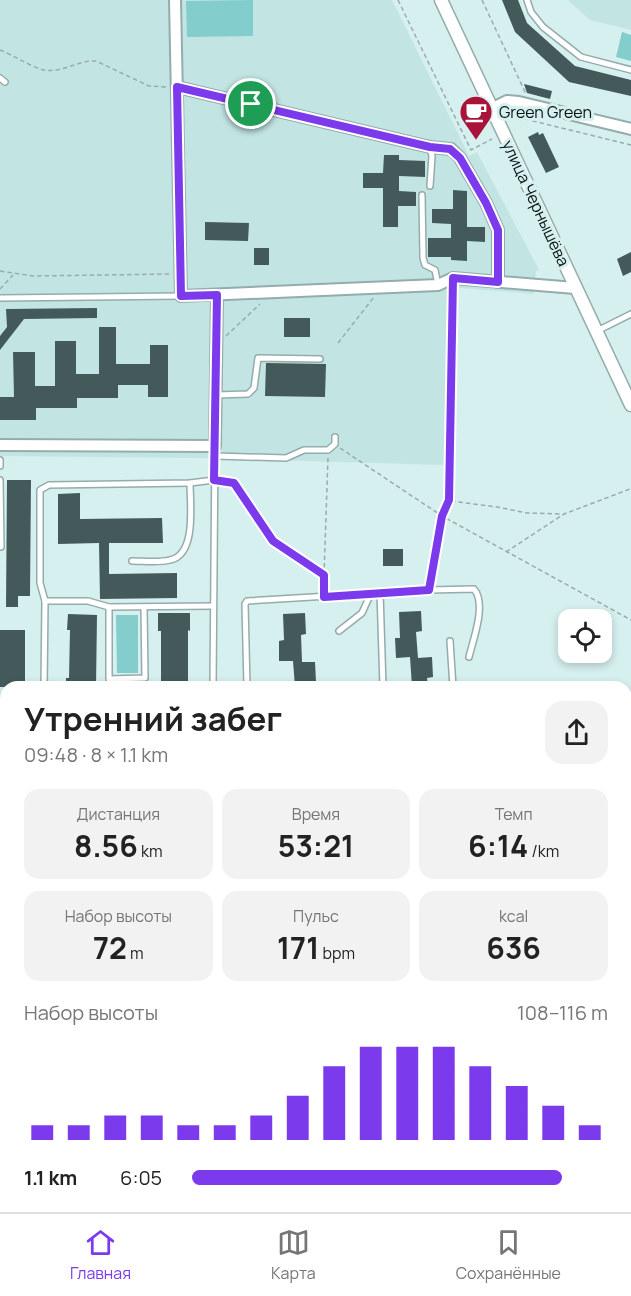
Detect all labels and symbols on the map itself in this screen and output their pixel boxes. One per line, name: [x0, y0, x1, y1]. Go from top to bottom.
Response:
pin: [225, 78, 276, 129]
cafe icon: Green Green: [458, 94, 494, 141]
place label: Green Green: [499, 101, 592, 123]
street label: улица Чернышёва: [497, 136, 575, 270]

